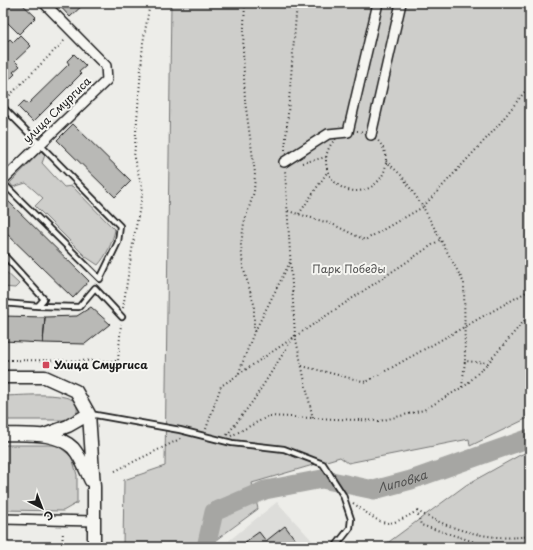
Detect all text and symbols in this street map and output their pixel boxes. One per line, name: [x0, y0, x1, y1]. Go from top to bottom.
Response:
street label: улица Смургиса: [19, 73, 95, 147]
park label: Парк Победы: [312, 260, 386, 277]
place label: Улица Смургиса: [53, 356, 148, 373]
marker: Улица Смургиса: [41, 360, 51, 370]
water label: Липовка: [375, 465, 430, 497]
north arrow: [22, 488, 62, 528]
text: С: [40, 507, 58, 525]

